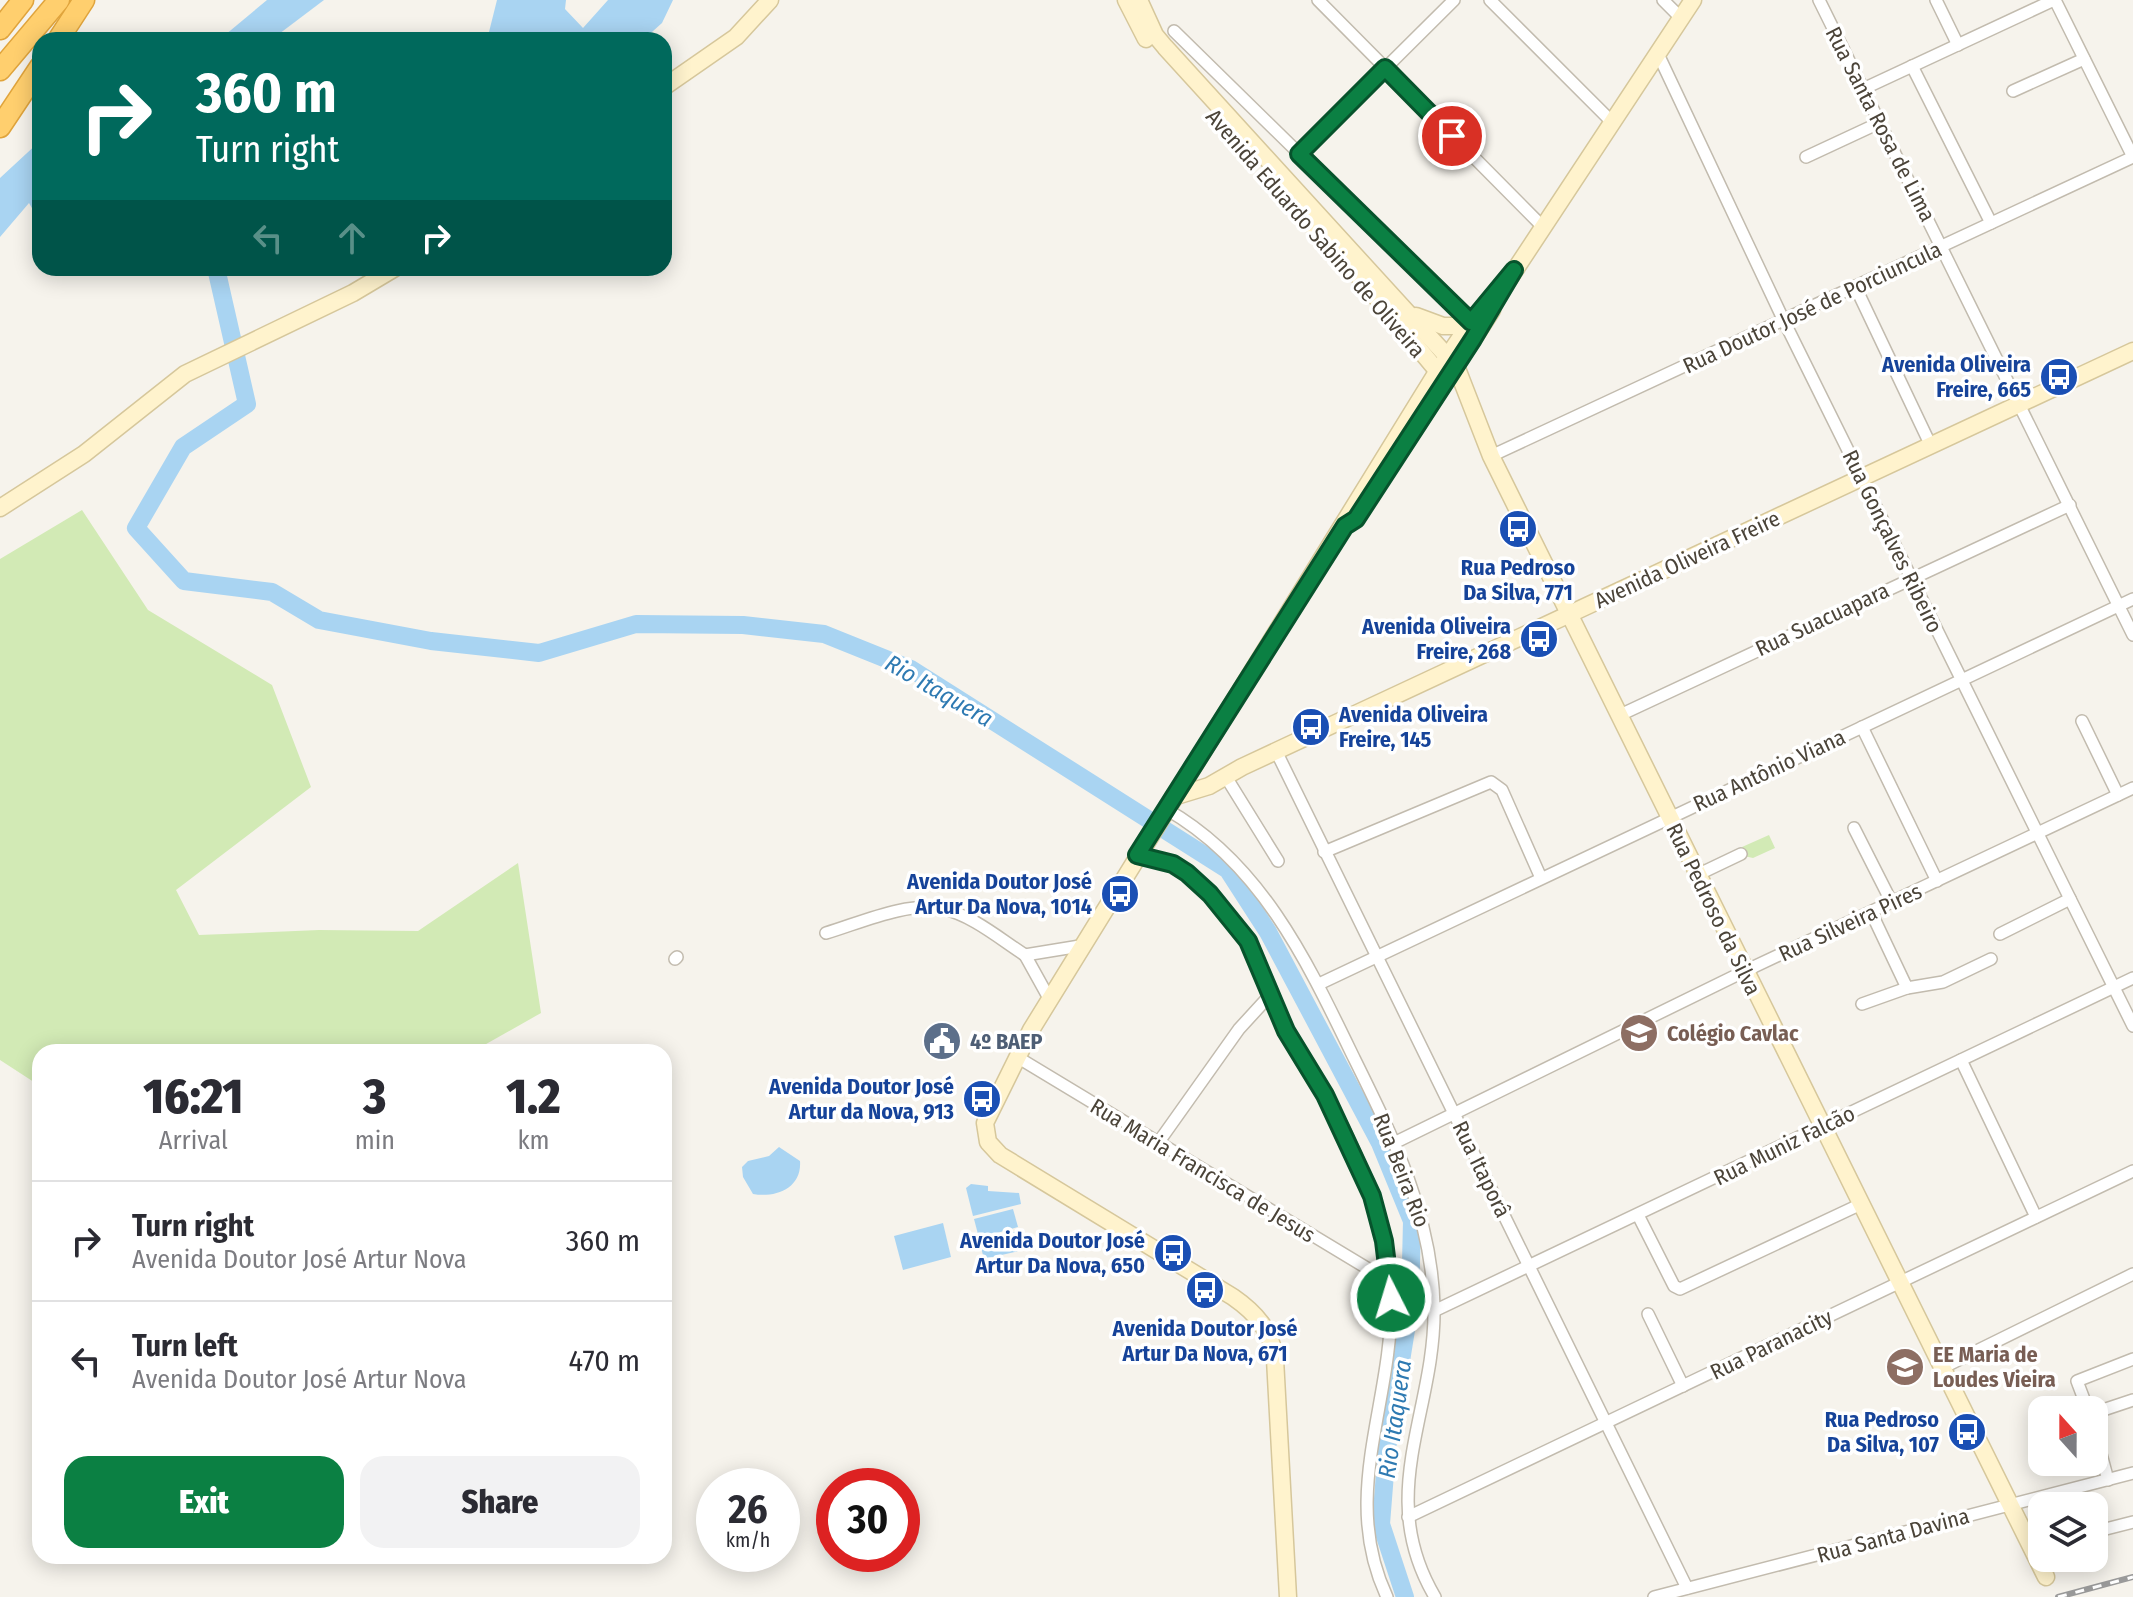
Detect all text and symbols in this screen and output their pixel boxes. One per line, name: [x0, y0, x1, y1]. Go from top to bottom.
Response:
street label: Rua Santa Rosa de Lima: [1820, 22, 1941, 226]
text: 360 m: [196, 60, 337, 127]
icon: right: [64, 64, 168, 168]
pin: [1418, 102, 1486, 170]
street label: Avenida Eduardo Sabino de Oliveira: [1200, 103, 1431, 363]
icon: arrive: [1430, 114, 1474, 158]
text: Turn right: [196, 128, 339, 172]
icon: left: [246, 216, 290, 260]
icon: ahead: [330, 216, 374, 260]
icon: right: [414, 216, 458, 260]
street label: Rua Doutor José de Porciuncula: [1679, 236, 1946, 379]
place label: Avenida Oliveira Freire, 665: [1881, 351, 2031, 403]
bus stop icon: Avenida Oliveira Freire, 665: [2038, 356, 2080, 398]
street label: Rua Gonçalves Ribeiro: [1837, 445, 1949, 637]
street label: Avenida Oliveira Freire: [1590, 505, 1784, 614]
bus stop icon: Rua Pedroso Da Silva, 771: [1497, 508, 1539, 550]
place label: Rua Pedroso Da Silva, 771: [1461, 554, 1575, 606]
street label: Rua Suacuapara: [1751, 577, 1893, 662]
place label: Avenida Oliveira Freire, 268: [1361, 613, 1511, 665]
bus stop icon: Avenida Oliveira Freire, 268: [1518, 618, 1560, 660]
water label: Rio Itaquera: [880, 649, 998, 733]
place label: Avenida Oliveira Freire, 145: [1338, 701, 1488, 753]
bus stop icon: Avenida Oliveira Freire, 145: [1290, 706, 1332, 748]
street label: Rua Antônio Viana: [1689, 723, 1850, 818]
street label: Rua Pedroso da Silva: [1660, 819, 1767, 1000]
place label: Avenida Doutor José Artur Da Nova, 1014: [906, 868, 1092, 920]
bus stop icon: Avenida Doutor José Artur Da Nova, 1014: [1099, 873, 1141, 915]
street label: Rua Silveira Pires: [1774, 877, 1926, 967]
school or university icon: Colégio Cavlac: [1618, 1012, 1660, 1054]
public building icon: 4º BAEP: [921, 1020, 963, 1062]
place label: Colégio Cavlac: [1667, 1020, 1799, 1047]
place label: 4º BAEP: [970, 1028, 1042, 1055]
text: 16:21: [143, 1068, 243, 1126]
text: 3: [363, 1068, 386, 1126]
text: 1.2: [506, 1068, 561, 1126]
place label: Avenida Doutor José Artur da Nova, 913: [768, 1073, 954, 1125]
bus stop icon: Avenida Doutor José Artur da Nova, 913: [961, 1078, 1003, 1120]
street label: Rua Maria Francisca de Jesus: [1085, 1092, 1320, 1248]
street label: Rua Muniz Falcão: [1709, 1100, 1859, 1191]
street label: Rua Beira Rio: [1367, 1109, 1436, 1231]
street label: Rua Itaporâ: [1447, 1117, 1517, 1222]
text: Arrival: [159, 1125, 228, 1156]
text: min: [355, 1125, 395, 1156]
text: km: [517, 1125, 550, 1156]
text: Turn right: [132, 1208, 254, 1244]
icon: right: [64, 1219, 108, 1263]
text: 360 m: [566, 1223, 640, 1259]
place label: Avenida Doutor José Artur Da Nova, 650: [959, 1227, 1145, 1279]
bus stop icon: Avenida Doutor José Artur Da Nova, 650: [1152, 1232, 1194, 1274]
text: Avenida Doutor José Artur Nova: [132, 1244, 467, 1275]
position arrow: [1349, 1256, 1433, 1340]
bus stop icon: Avenida Doutor José Artur Da Nova, 671: [1184, 1269, 1226, 1311]
street label: Rua Paranacity: [1706, 1303, 1837, 1386]
place label: Avenida Doutor José Artur Da Nova, 671: [1112, 1315, 1297, 1367]
text: Turn left: [132, 1328, 238, 1364]
icon: left: [64, 1339, 108, 1383]
place label: EE Maria de Loudes Vieira: [1933, 1341, 2056, 1393]
text: 470 m: [568, 1343, 640, 1379]
school or university icon: EE Maria de Loudes Vieira: [1884, 1346, 1926, 1388]
water label: Rio Itaquera: [1373, 1358, 1417, 1480]
text: Avenida Doutor José Artur Nova: [132, 1364, 467, 1395]
north arrow: [2028, 1396, 2108, 1476]
map controls: [2028, 1396, 2108, 1572]
place label: Rua Pedroso Da Silva, 107: [1825, 1406, 1940, 1458]
bus stop icon: Rua Pedroso Da Silva, 107: [1946, 1411, 1988, 1453]
button: Exit: [64, 1456, 344, 1548]
button: Share: [360, 1456, 640, 1548]
speed limit sign: 30: [816, 1468, 920, 1572]
text: 26: [728, 1486, 768, 1534]
button: layers: [2028, 1492, 2108, 1572]
street label: Rua Santa Davina: [1814, 1502, 1972, 1569]
text: km/h: [726, 1528, 770, 1552]

